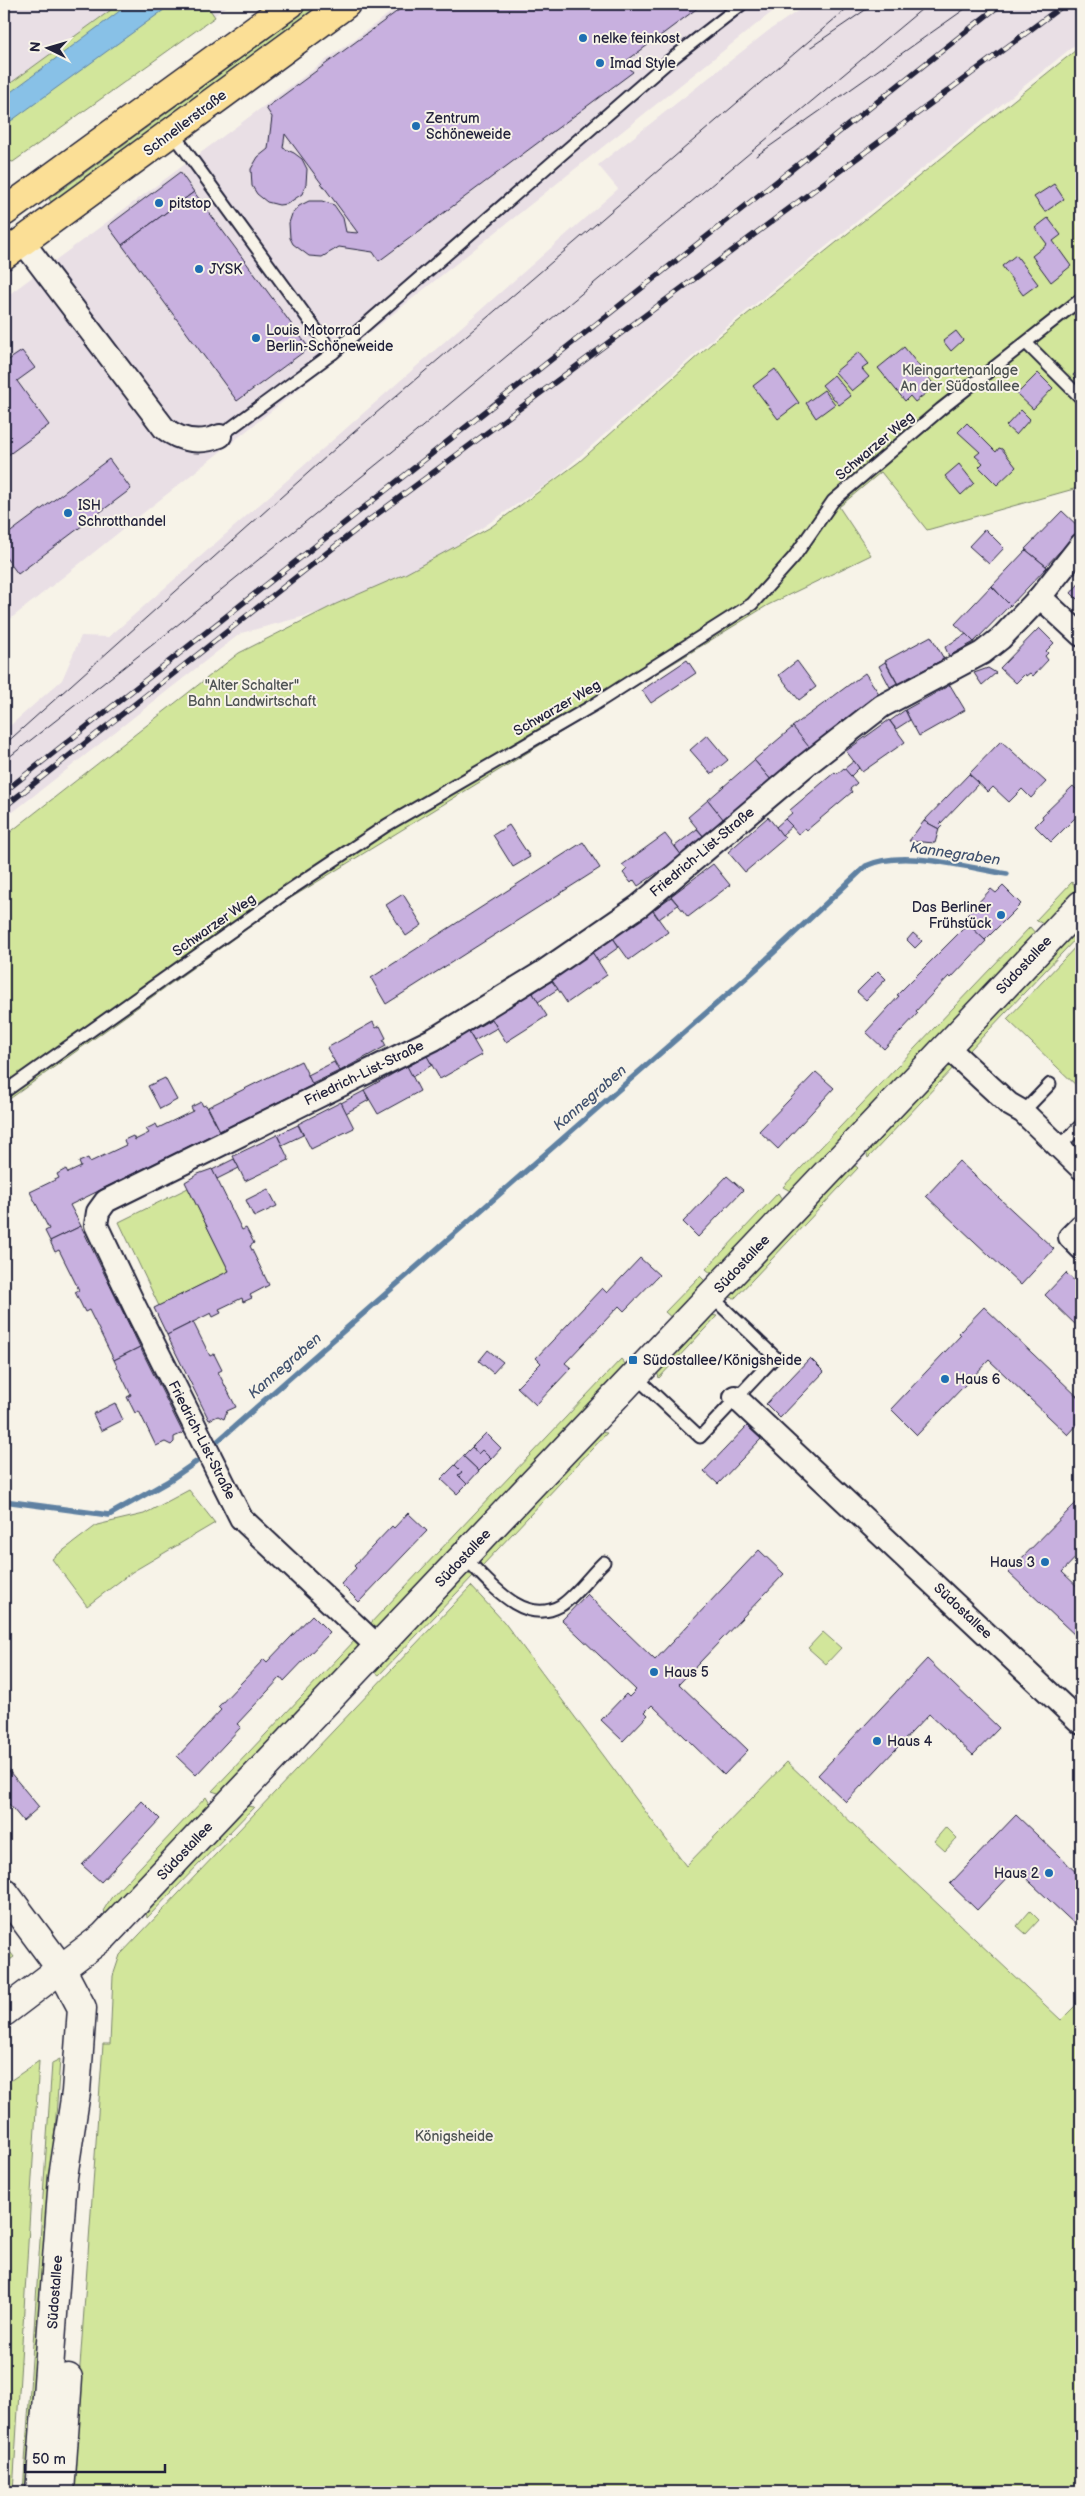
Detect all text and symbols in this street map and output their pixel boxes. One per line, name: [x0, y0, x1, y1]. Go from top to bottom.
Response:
north arrow: [22, 22, 72, 72]
place label: nelke feinkost: [593, 30, 681, 47]
marker: nelke feinkost: [577, 32, 589, 44]
text: N: [27, 41, 44, 53]
place label: Imad Style: [610, 55, 676, 72]
marker: Imad Style: [594, 57, 606, 69]
street label: Schnellerstraße: [140, 86, 230, 160]
place label: Zentrum Schöneweide: [425, 110, 511, 143]
marker: Zentrum Schöneweide: [410, 120, 422, 132]
place label: pitstop: [169, 195, 211, 212]
marker: pitstop: [153, 197, 165, 209]
place label: JYSK: [209, 261, 243, 278]
marker: JYSK: [193, 263, 205, 275]
place label: Louis Motorrad Berlin-Schöneweide: [266, 322, 393, 355]
marker: Louis Motorrad Berlin-Schöneweide: [250, 332, 262, 344]
park label: Kleingartenanlage An der Südostallee: [901, 362, 1019, 395]
street label: Schwarzer Weg: [832, 408, 918, 484]
place label: ISH Schrotthandel: [78, 497, 166, 530]
marker: ISH Schrotthandel: [62, 507, 74, 519]
street label: Schwarzer Weg: [511, 676, 603, 740]
park label: "Alter Schalter" Bahn Landwirtschaft: [188, 677, 317, 710]
street label: Friedrich-List-Straße: [646, 803, 758, 901]
water label: Kannegraben: [909, 838, 1001, 870]
street label: Schwarzer Weg: [169, 890, 259, 960]
place label: Das Berliner Frühstück: [912, 899, 992, 932]
marker: Das Berliner Frühstück: [995, 909, 1007, 921]
street label: Südostallee: [993, 932, 1055, 998]
street label: Friedrich-List-Straße: [301, 1037, 427, 1109]
water label: Kannegraben: [549, 1061, 631, 1135]
street label: Südostallee: [711, 1231, 773, 1297]
water label: Kannegraben: [244, 1329, 326, 1403]
place label: Südostallee/Königsheide: [643, 1352, 802, 1369]
marker: Südostallee/Königsheide: [627, 1354, 639, 1366]
place label: Haus 6: [955, 1371, 1001, 1388]
marker: Haus 6: [939, 1373, 951, 1385]
street label: Friedrich-List-Straße: [165, 1378, 239, 1502]
street label: Südostallee: [432, 1525, 494, 1591]
place label: Haus 3: [990, 1554, 1035, 1571]
marker: Haus 3: [1039, 1556, 1051, 1568]
street label: Südostallee: [930, 1580, 996, 1642]
place label: Haus 5: [664, 1664, 709, 1681]
marker: Haus 5: [648, 1666, 660, 1678]
place label: Haus 4: [887, 1733, 933, 1750]
marker: Haus 4: [871, 1735, 883, 1747]
street label: Südostallee: [154, 1818, 216, 1884]
place label: Haus 2: [994, 1865, 1040, 1882]
marker: Haus 2: [1043, 1867, 1055, 1879]
park label: Königsheide: [415, 2128, 493, 2145]
street label: Südostallee: [44, 2255, 66, 2329]
scale bar: [25, 2441, 165, 2473]
text: 50 m: [32, 2450, 66, 2469]

